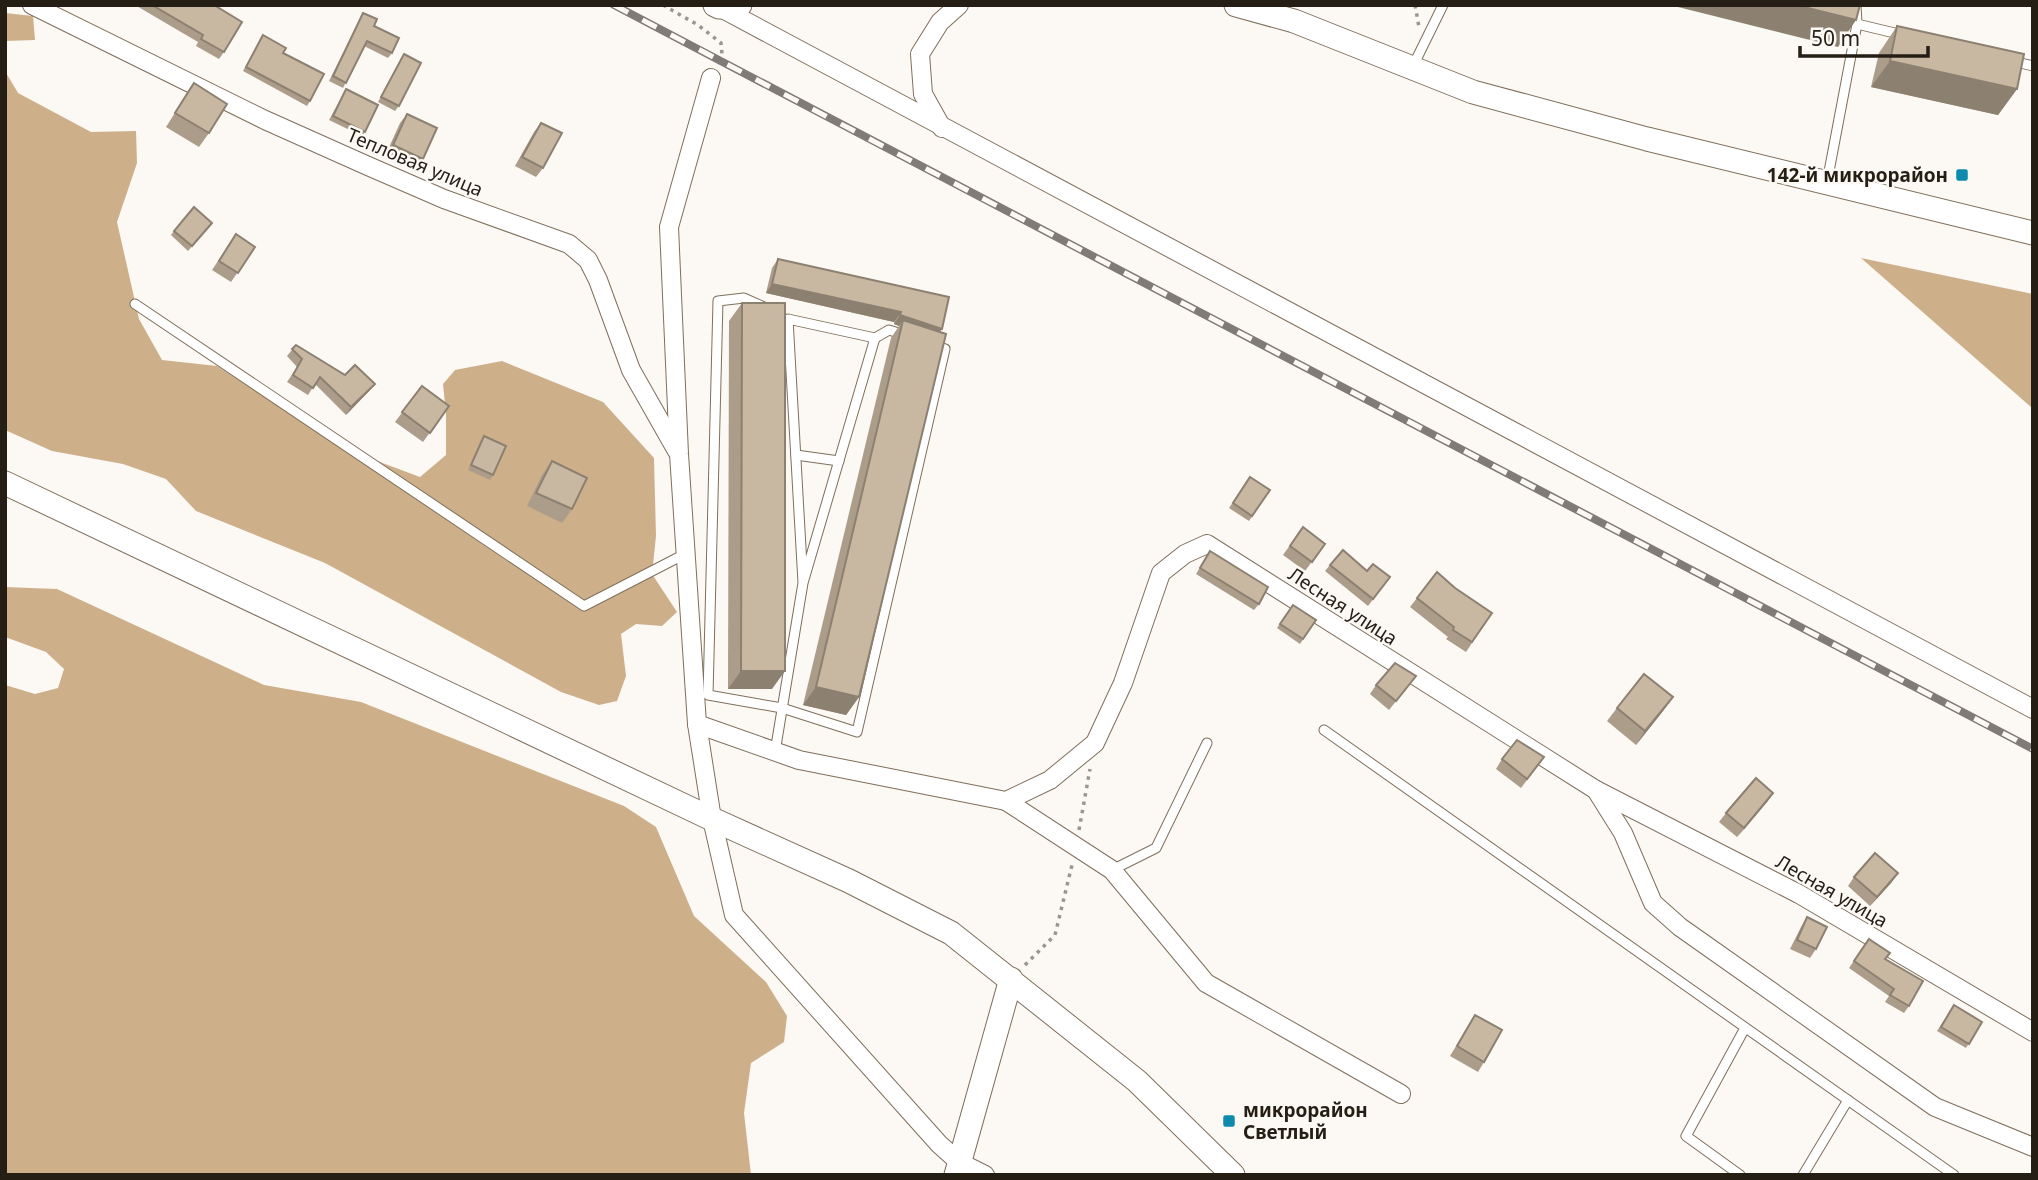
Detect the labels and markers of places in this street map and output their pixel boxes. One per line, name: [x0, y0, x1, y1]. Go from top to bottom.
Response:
place label: 142-й микрорайон: [1767, 162, 1948, 188]
marker: 142-й микрорайон: [1954, 167, 1970, 183]
place label: микрорайон Светлый: [1243, 1097, 1368, 1145]
marker: микрорайон Светлый: [1221, 1113, 1237, 1129]

